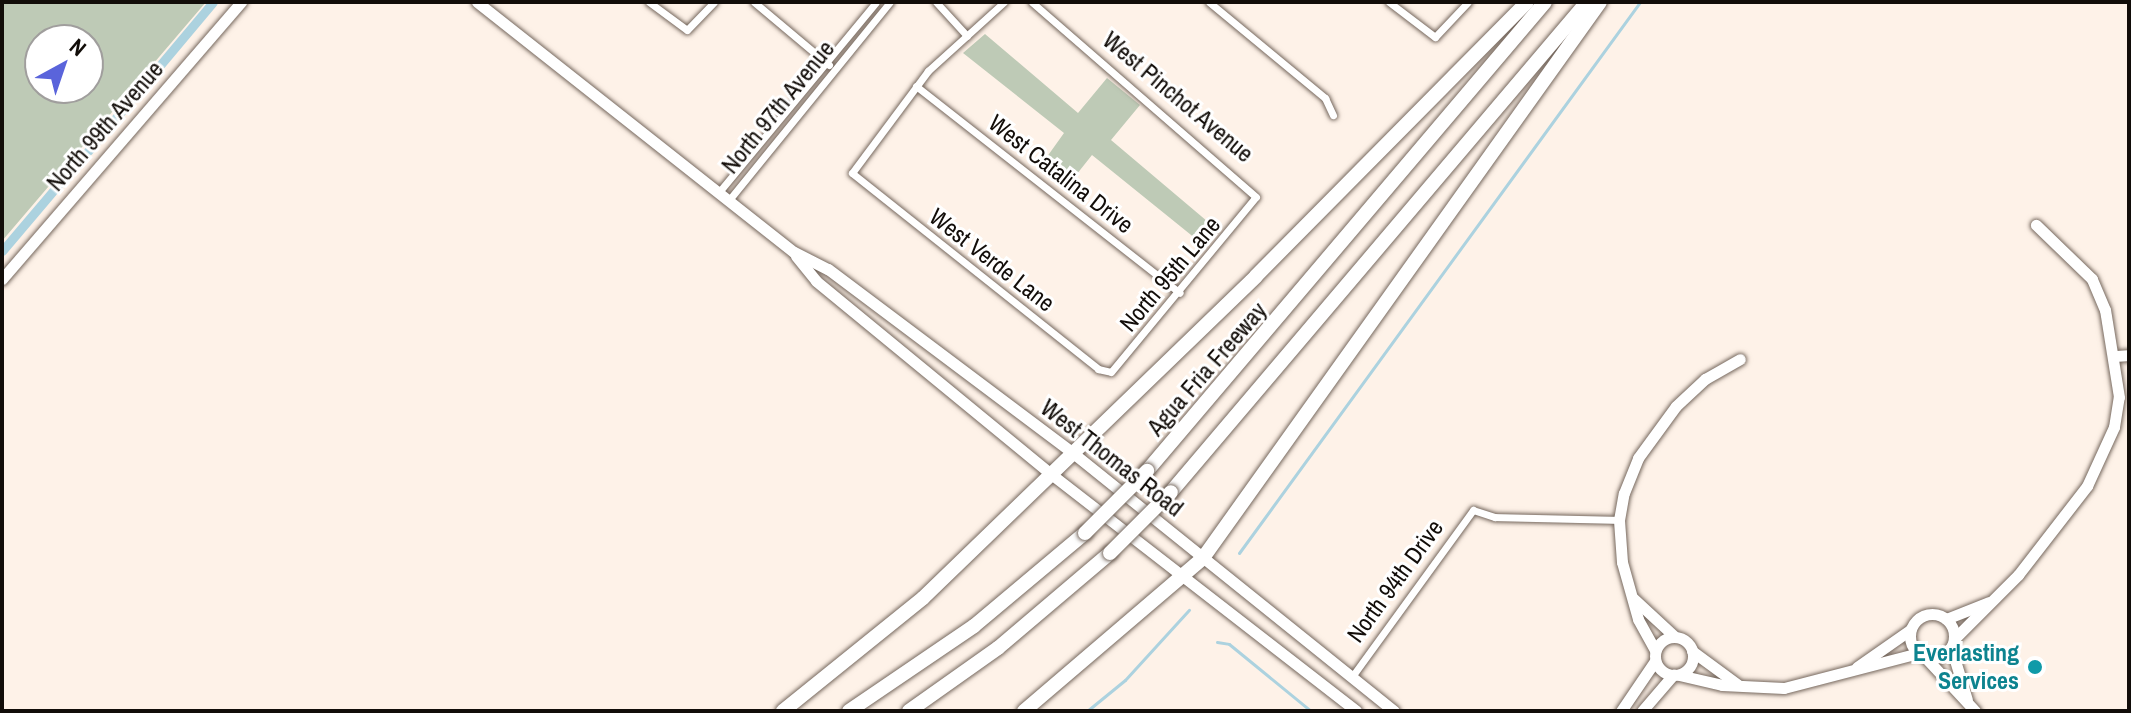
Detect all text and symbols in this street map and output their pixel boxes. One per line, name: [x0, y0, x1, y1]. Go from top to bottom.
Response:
north arrow: [24, 24, 104, 104]
street label: West Pinchot Avenue: [1097, 25, 1259, 169]
text: N: [64, 31, 93, 63]
street label: North 97th Avenue: [715, 34, 841, 180]
street label: North 99th Avenue: [40, 55, 170, 197]
street label: West Catalina Drive: [983, 109, 1139, 239]
street label: West Verde Lane: [924, 202, 1060, 318]
street label: North 95th Lane: [1114, 211, 1226, 337]
street label: Agua Fria Freeway: [1141, 296, 1273, 442]
street label: West Thomas Road: [1035, 393, 1189, 523]
street label: North 94th Drive: [1341, 514, 1449, 648]
place label: Everlasting Services: [1913, 639, 2019, 695]
marker: Everlasting Services: [2026, 658, 2044, 676]

